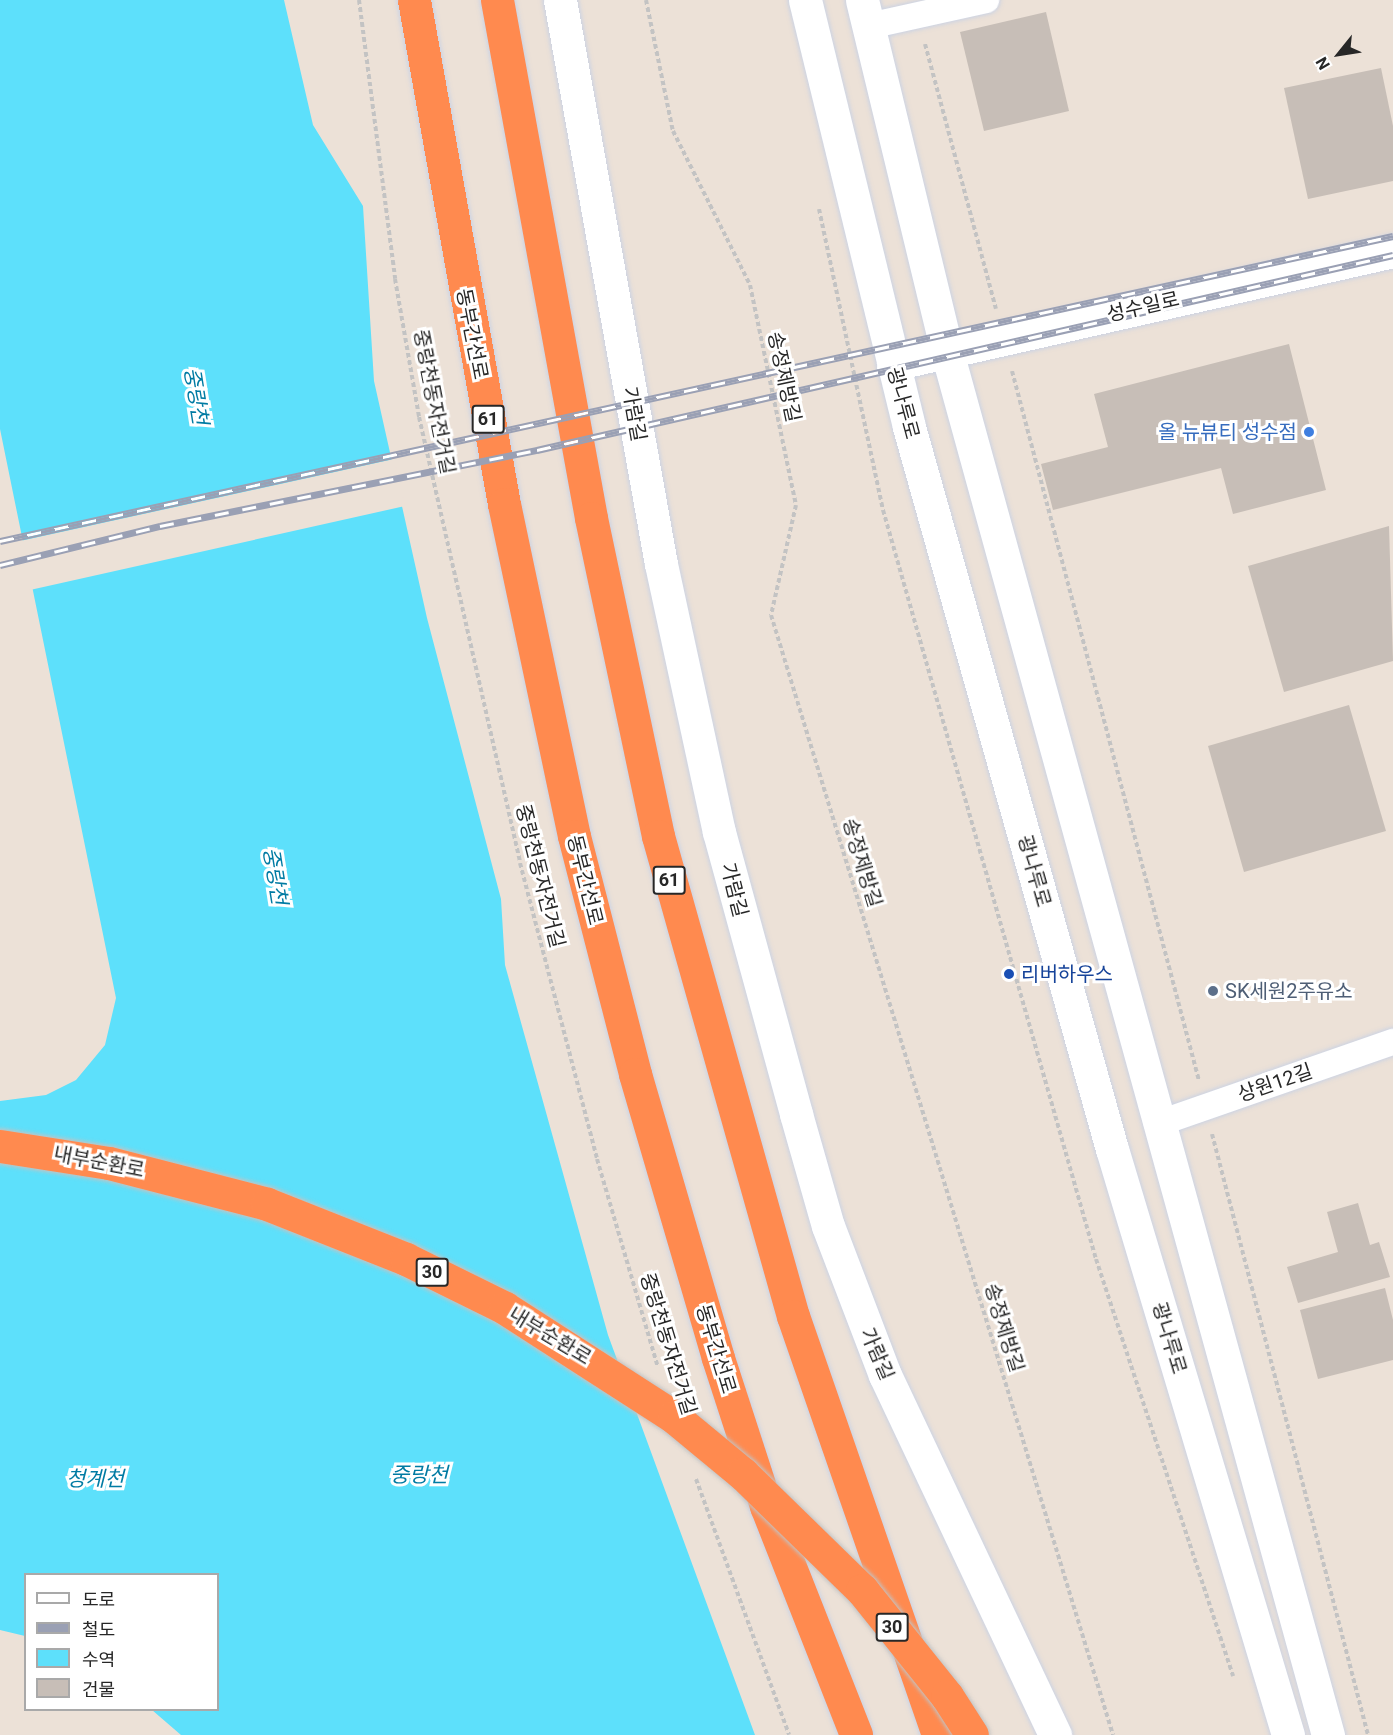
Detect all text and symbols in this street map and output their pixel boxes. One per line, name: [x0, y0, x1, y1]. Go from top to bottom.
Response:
north arrow: [1309, 24, 1369, 84]
text: N: [1312, 54, 1334, 73]
street label: 동부간선로: [451, 287, 493, 381]
street label: 성수일로: [1104, 287, 1182, 327]
street label: 중랑천동자전거길: [408, 327, 460, 477]
street label: 송정제방길: [763, 330, 805, 424]
street label: 광나루로: [882, 364, 924, 442]
water label: 중랑천: [179, 365, 213, 427]
street label: 가람길: [617, 385, 651, 443]
road number: 61: [472, 404, 504, 434]
place label: 올 뉴뷰티 성수점: [1158, 420, 1297, 444]
marker: 올 뉴뷰티 성수점: [1302, 425, 1316, 439]
street label: 중랑천동자전거길: [511, 802, 569, 950]
street label: 송정제방길: [837, 816, 887, 910]
street label: 동부간선로: [562, 832, 608, 928]
street label: 광나루로: [1012, 832, 1056, 910]
water label: 중랑천: [258, 845, 292, 907]
street label: 가람길: [716, 860, 752, 920]
road number: 61: [652, 865, 686, 895]
place label: 리버하우스: [1021, 962, 1113, 986]
marker: 리버하우스: [1002, 967, 1016, 981]
place label: SK세원2주유소: [1225, 979, 1353, 1003]
marker: SK세원2주유소: [1206, 984, 1220, 998]
street label: 상원12길: [1234, 1059, 1316, 1107]
street label: 내부순환로: [52, 1141, 146, 1183]
road number: 30: [416, 1257, 448, 1287]
street label: 중랑천동자전거길: [635, 1270, 701, 1418]
street label: 송정제방길: [979, 1281, 1029, 1375]
street label: 광나루로: [1147, 1299, 1191, 1377]
street label: 내부순환로: [504, 1302, 596, 1370]
street label: 동부간선로: [691, 1302, 741, 1396]
street label: 가람길: [855, 1324, 899, 1384]
water label: 중랑천: [390, 1462, 448, 1488]
water label: 청계천: [66, 1466, 124, 1492]
legend: [24, 1573, 219, 1711]
text: 도로: [82, 1589, 115, 1610]
road number: 30: [876, 1612, 908, 1642]
text: 철도: [82, 1619, 115, 1640]
text: 수역: [82, 1649, 115, 1670]
text: 건물: [82, 1679, 115, 1700]

